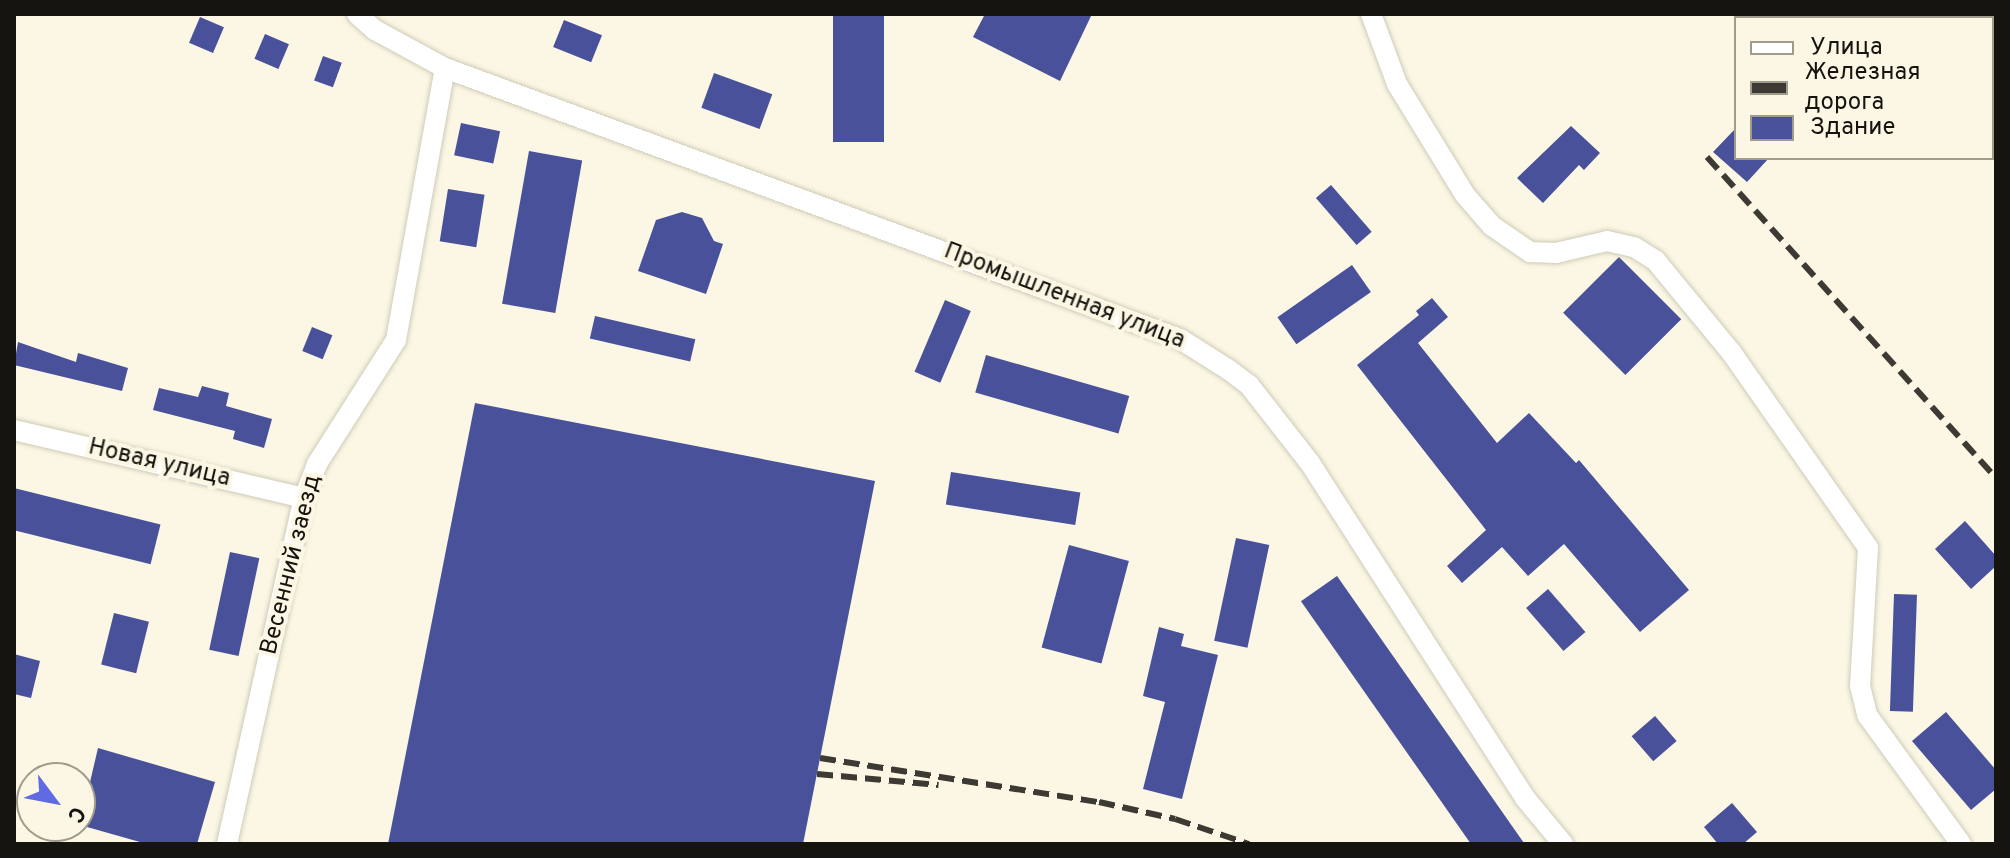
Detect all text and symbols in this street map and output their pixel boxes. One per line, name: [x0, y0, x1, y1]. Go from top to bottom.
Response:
legend: [1734, 16, 1994, 160]
text: Улица: [1810, 33, 1883, 63]
text: Железная дорога: [1804, 58, 1921, 118]
text: Здание: [1810, 113, 1896, 143]
street label: Промышленная улица: [939, 238, 1189, 356]
street label: Новая улица: [85, 434, 233, 494]
street label: Весенний заезд: [256, 472, 328, 658]
north arrow: [16, 762, 96, 842]
text: С: [60, 801, 90, 827]

